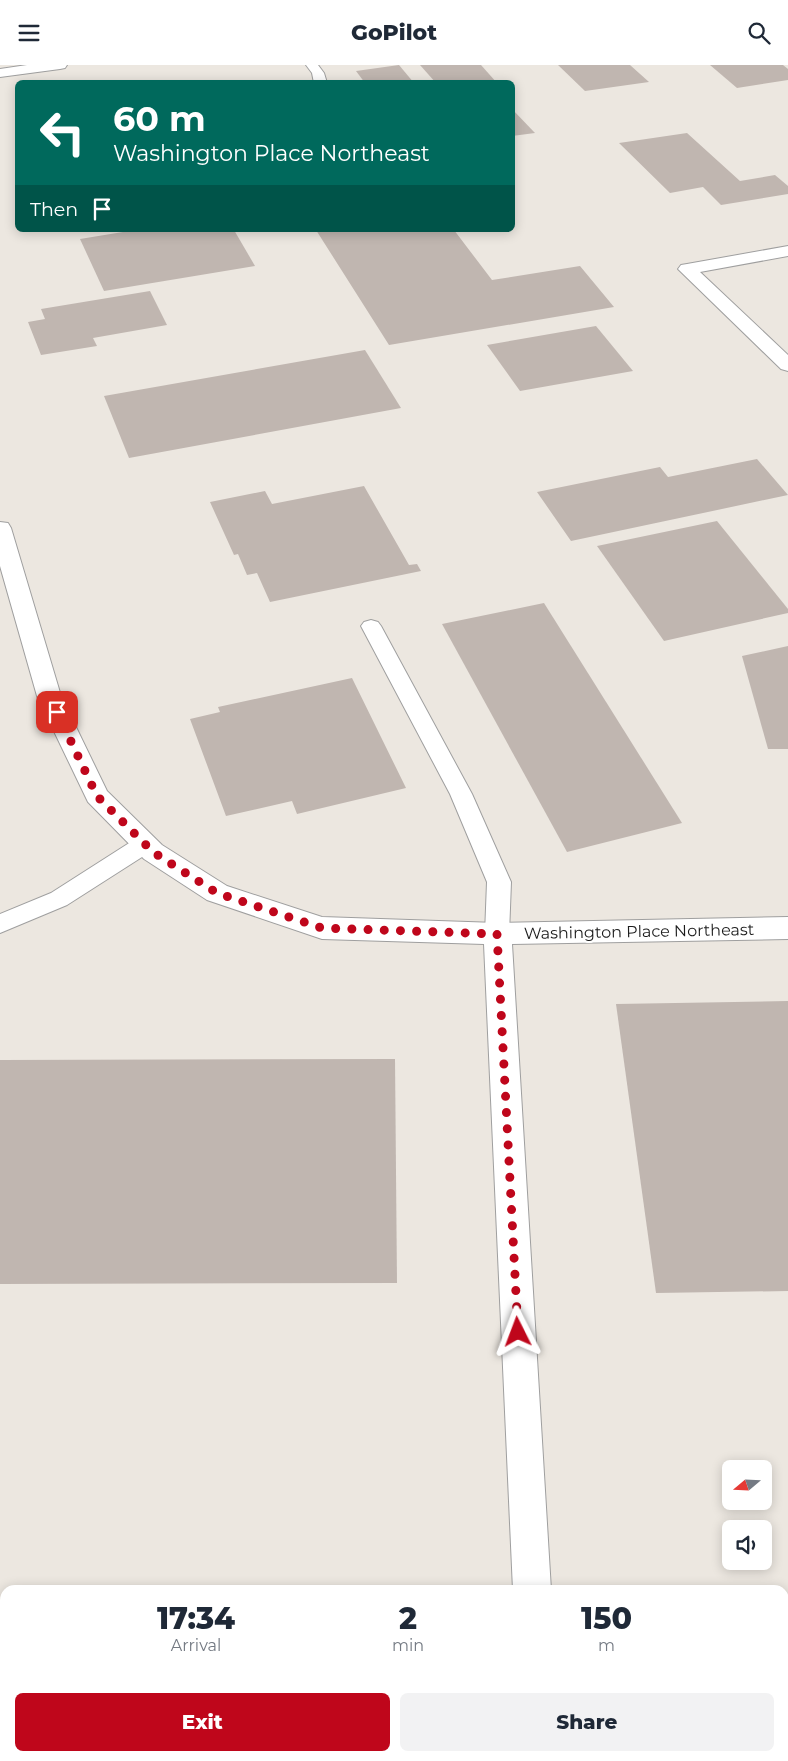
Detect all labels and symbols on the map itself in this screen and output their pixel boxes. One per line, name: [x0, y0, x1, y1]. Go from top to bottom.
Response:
pin: [36, 691, 78, 733]
street label: Washington Place Northeast: [524, 920, 755, 943]
position arrow: [491, 1305, 543, 1357]
north arrow: [722, 1460, 772, 1510]

